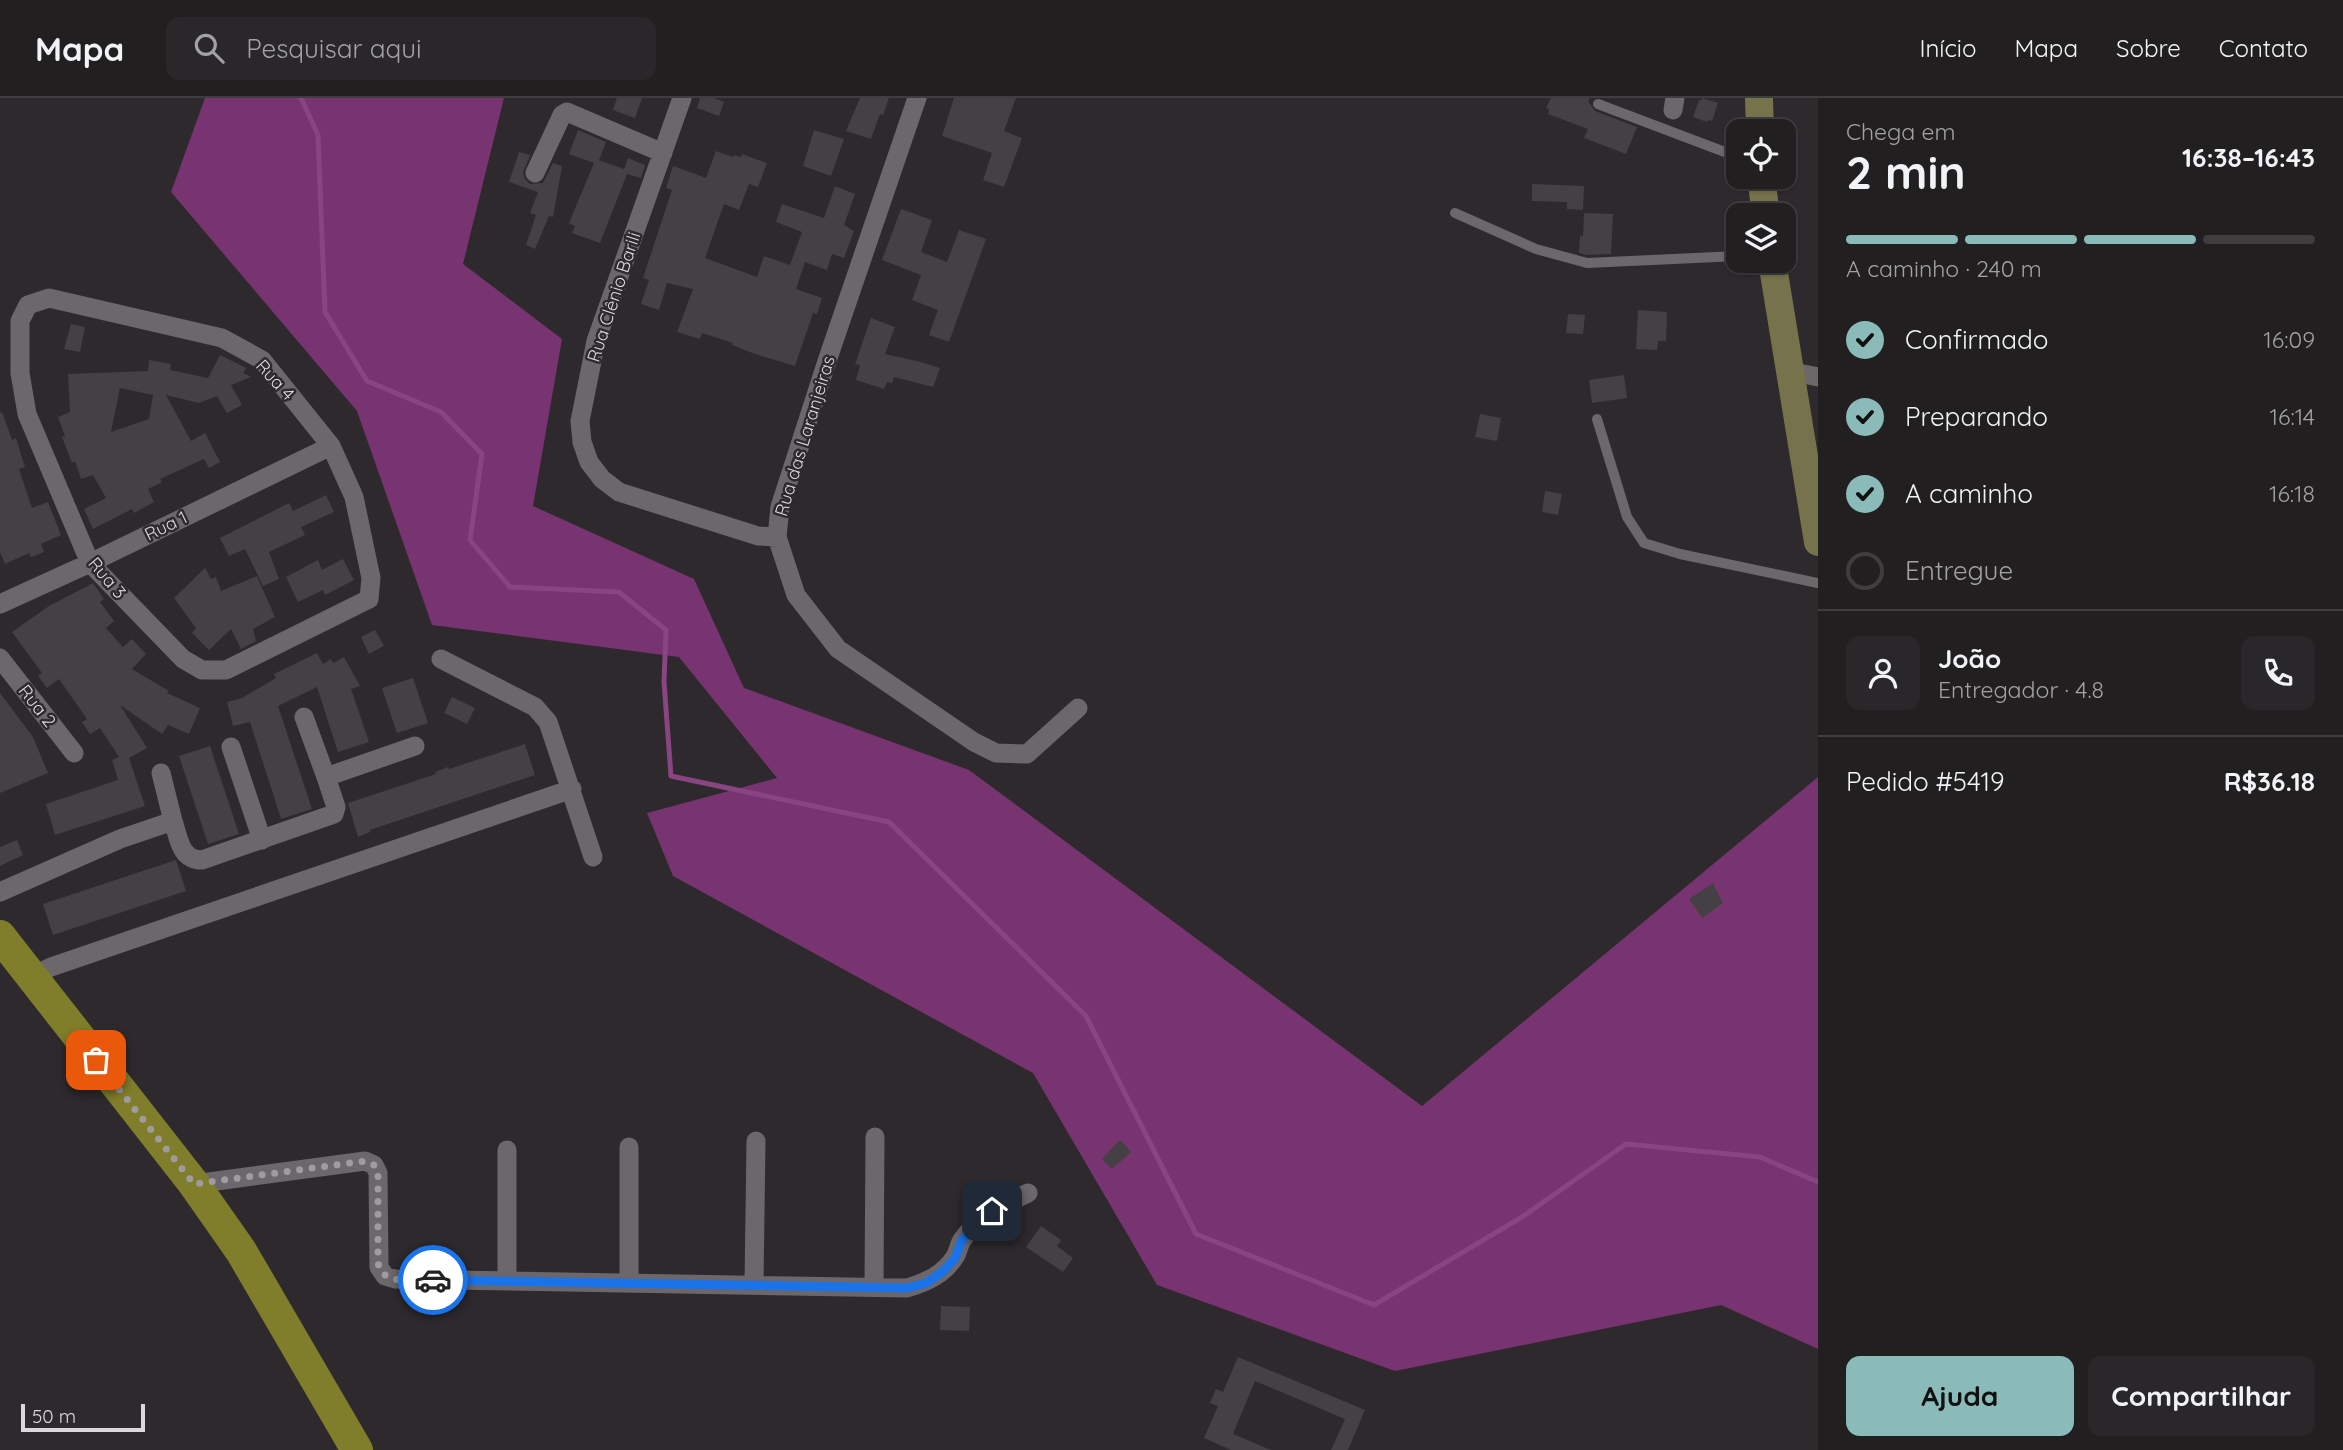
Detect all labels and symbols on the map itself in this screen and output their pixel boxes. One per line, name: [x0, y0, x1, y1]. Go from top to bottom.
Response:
street label: Rua Clênio Barili: [582, 229, 645, 365]
street label: Rua das Laranjeiras: [769, 353, 840, 519]
street label: Rua 4: [251, 354, 300, 405]
street label: Rua 1: [141, 505, 191, 546]
street label: Rua 3: [83, 552, 131, 603]
street label: Rua 2: [14, 680, 61, 732]
pin: [66, 1030, 126, 1090]
pin: [962, 1181, 1022, 1241]
courier: [398, 1245, 468, 1315]
scale bar: [21, 1401, 145, 1433]

